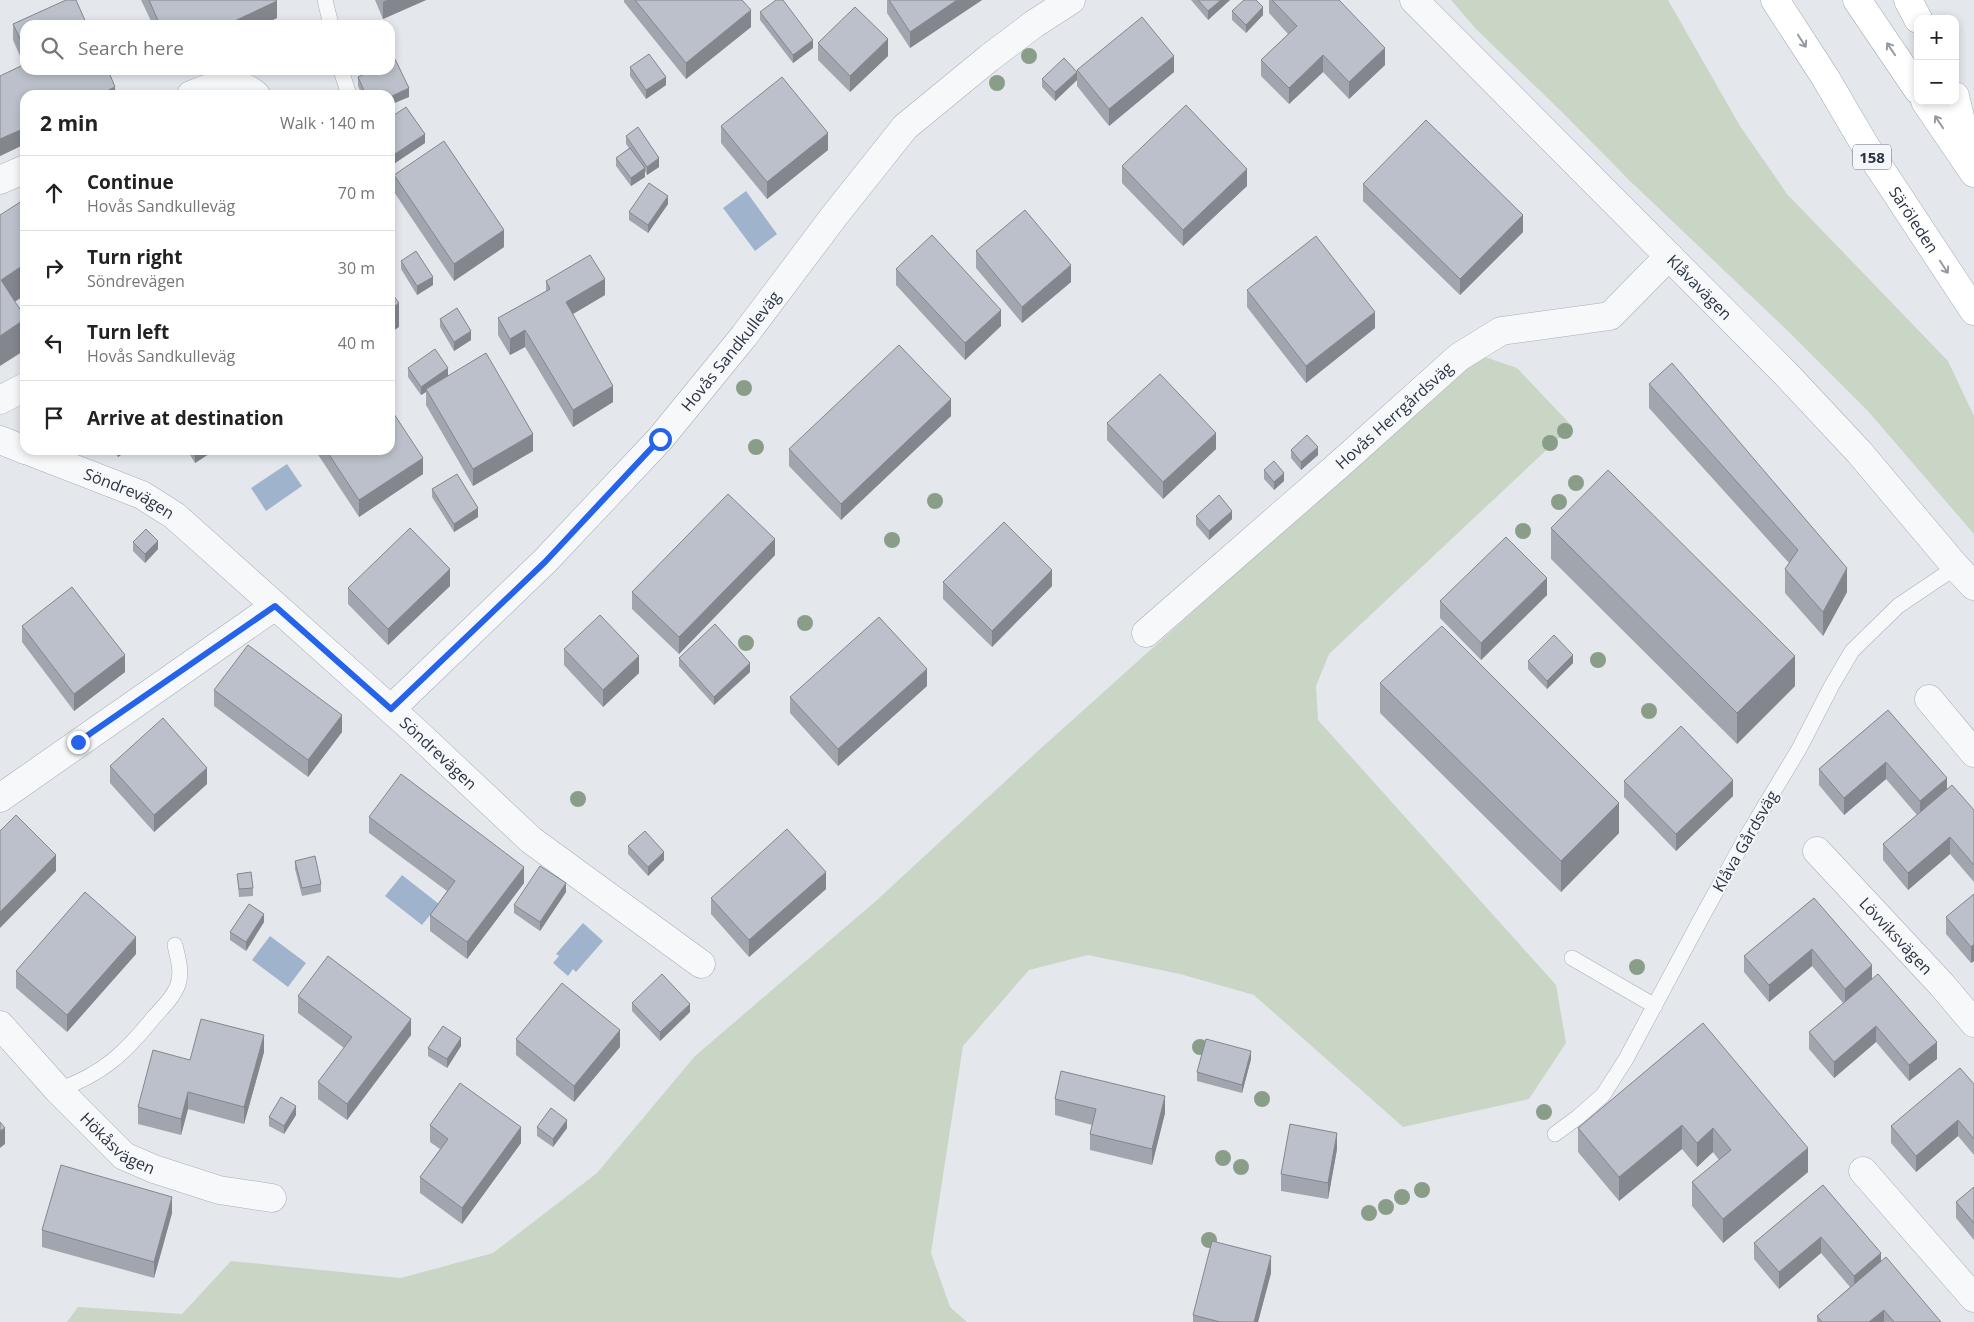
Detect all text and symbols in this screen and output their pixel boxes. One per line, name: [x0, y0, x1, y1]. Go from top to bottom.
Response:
map controls: [1914, 15, 1959, 105]
button: +: [1914, 15, 1959, 60]
search box: [20, 20, 395, 75]
icon: search: [38, 34, 66, 62]
one-way arrow: [1796, 34, 1807, 48]
text: Search here: [78, 35, 184, 61]
one-way arrow: [1885, 43, 1895, 57]
button: −: [1914, 60, 1959, 105]
text: 2 min: [40, 109, 98, 137]
text: Walk · 140 m: [280, 112, 375, 134]
one-way arrow: [1934, 115, 1944, 129]
road number: 158: [1853, 144, 1891, 170]
text: Continue: [87, 169, 174, 195]
icon: ahead: [40, 179, 68, 207]
text: 70 m: [338, 182, 375, 204]
street label: Säröleden: [1884, 182, 1944, 257]
text: Hovås Sandkulleväg: [87, 195, 235, 217]
text: Turn right: [87, 244, 182, 270]
street label: Klåvavägen: [1662, 250, 1737, 325]
icon: right: [40, 254, 68, 282]
text: 30 m: [338, 257, 375, 279]
one-way arrow: [1939, 260, 1950, 274]
text: Söndrevägen: [87, 270, 185, 292]
street label: Hovås Sandkulleväg: [676, 286, 785, 416]
text: Turn left: [87, 319, 169, 345]
icon: left: [40, 329, 68, 357]
text: 40 m: [338, 332, 375, 354]
text: Hovås Sandkulleväg: [87, 345, 235, 367]
street label: Hovås Herrgårdsväg: [1330, 356, 1458, 474]
icon: arrive: [40, 404, 68, 432]
text: Arrive at destination: [87, 405, 284, 431]
route start: [649, 428, 672, 451]
street label: Söndrevägen: [81, 463, 179, 524]
street label: Söndrevägen: [395, 712, 482, 795]
route end: [67, 731, 90, 754]
street label: Klåva Gårdsväg: [1707, 786, 1783, 896]
street label: Lövviksvägen: [1855, 892, 1938, 979]
street label: Hökåsvägen: [75, 1107, 159, 1179]

